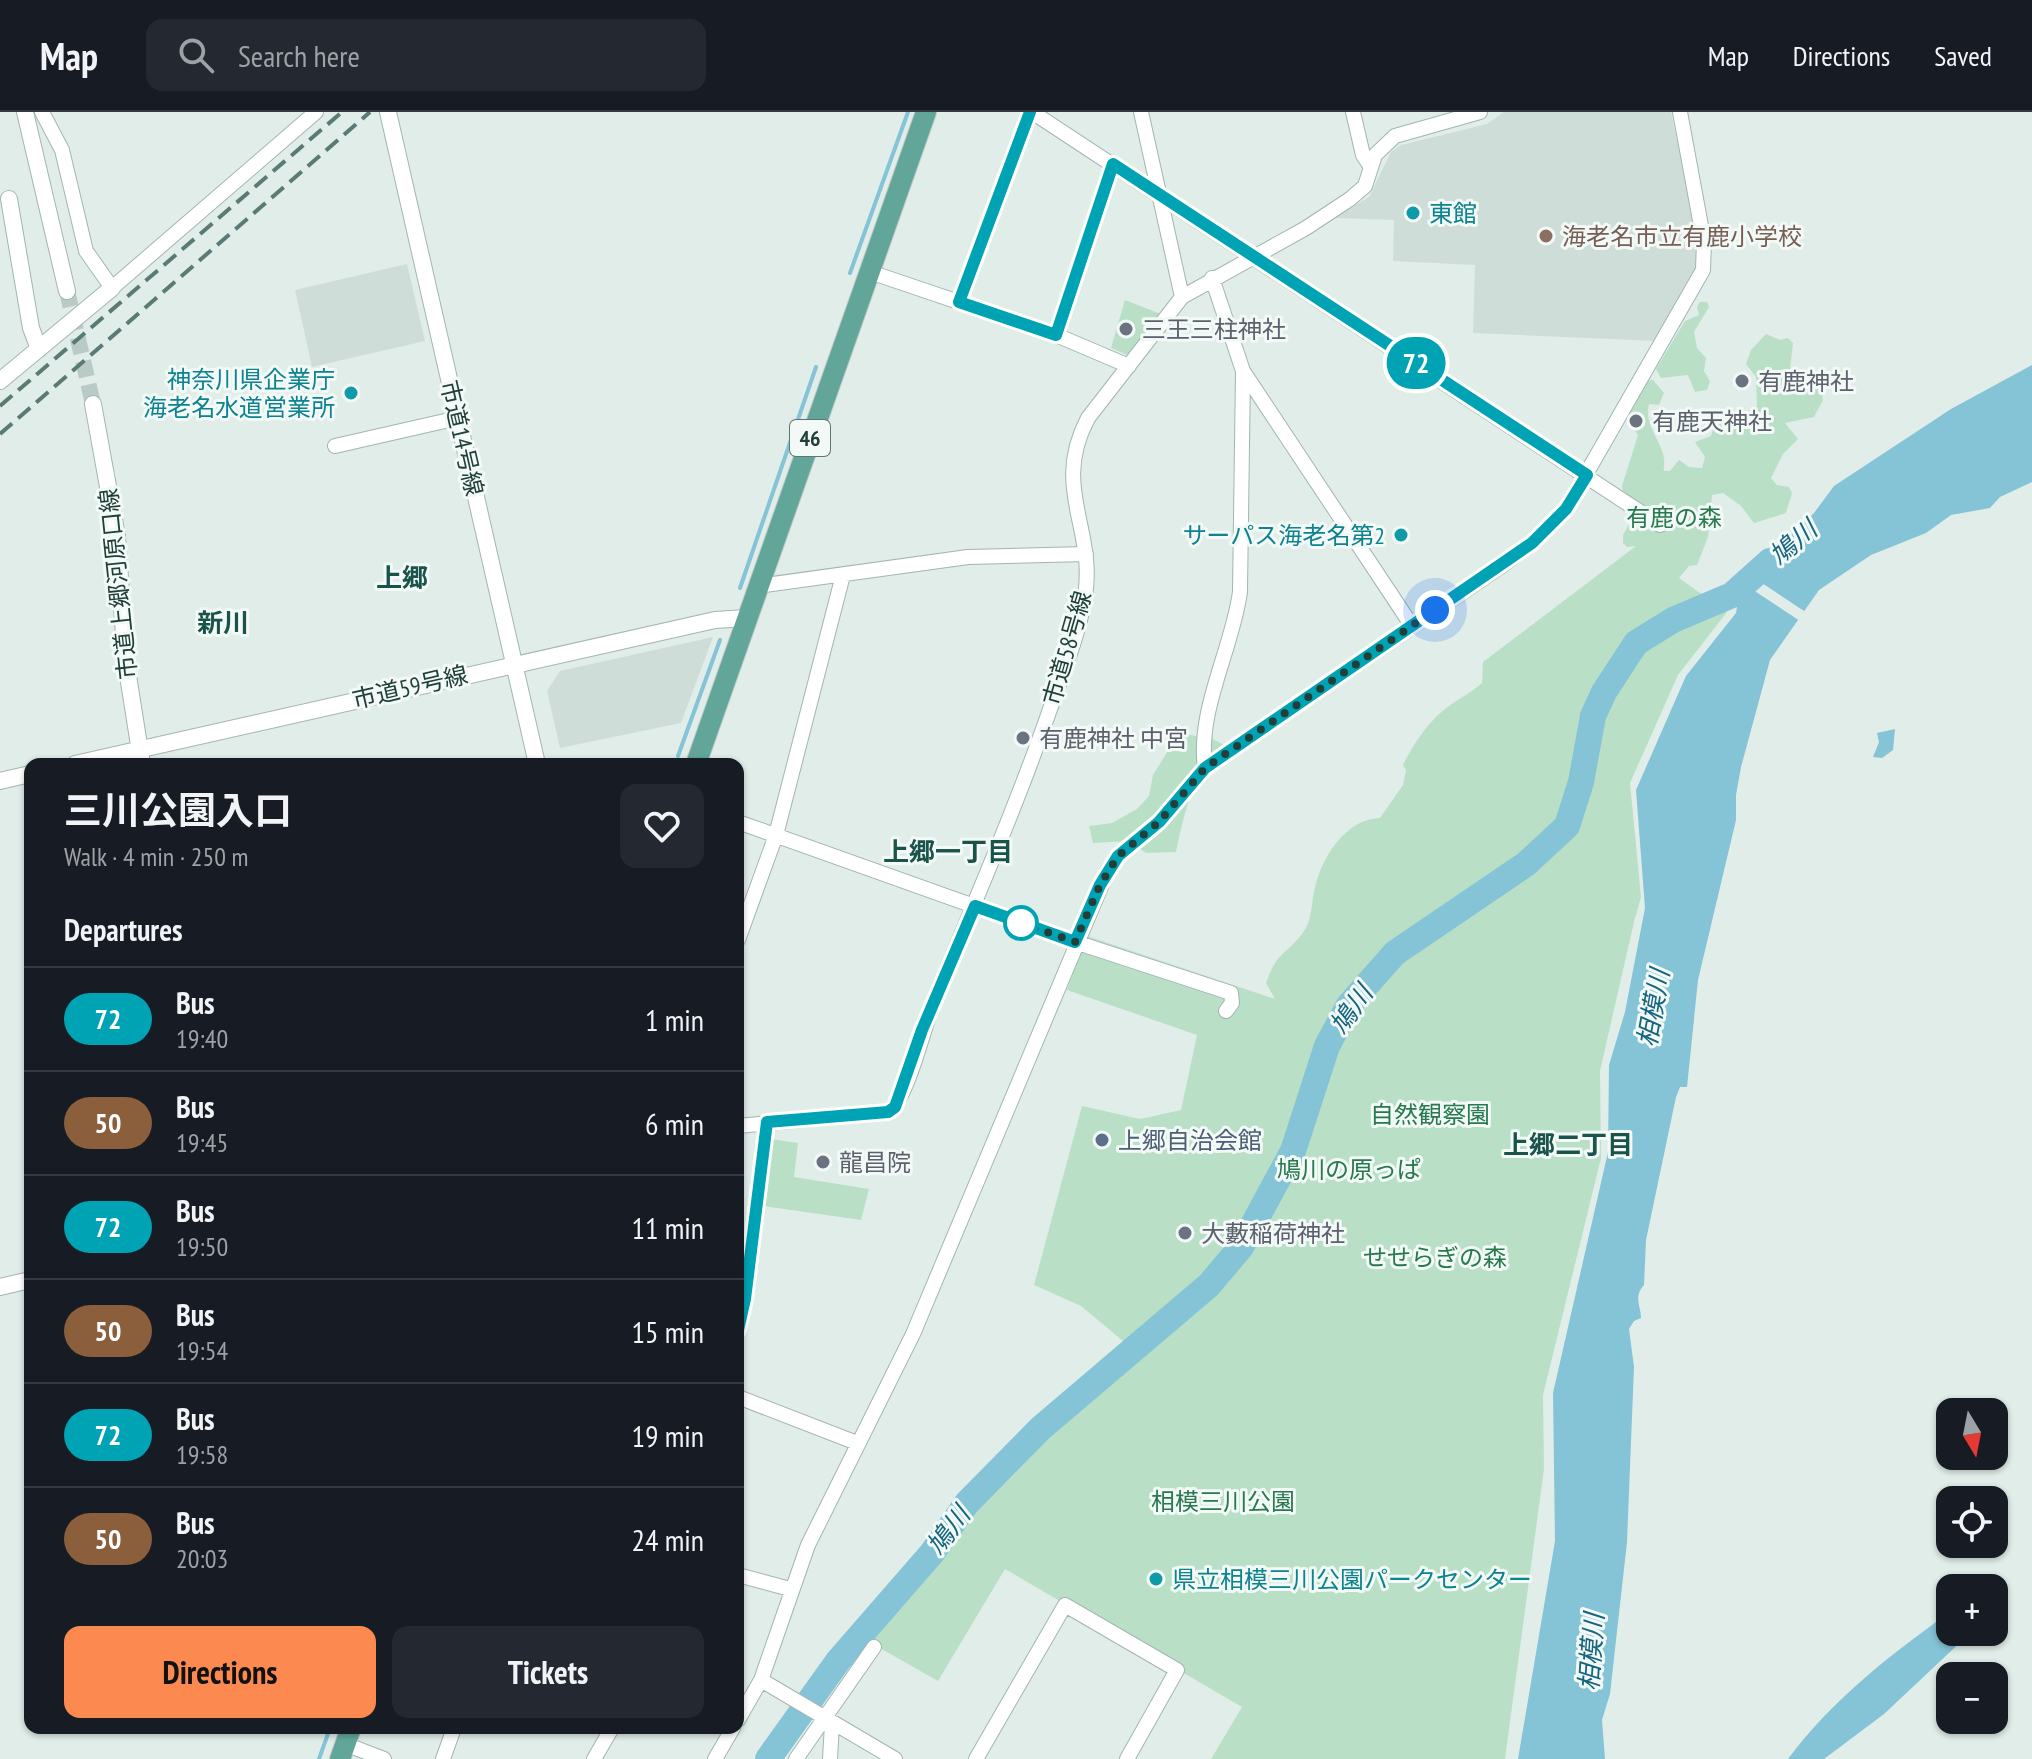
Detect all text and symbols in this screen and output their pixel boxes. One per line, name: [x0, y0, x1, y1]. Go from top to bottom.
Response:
search box: [146, 19, 706, 91]
text: Map: [40, 31, 98, 80]
icon: search: [174, 33, 218, 77]
text: Search here: [238, 36, 360, 75]
text: Map: [1708, 37, 1749, 74]
text: Directions: [1793, 37, 1890, 74]
text: Saved: [1934, 37, 1992, 74]
place label: 東館: [1429, 198, 1477, 229]
marker: 東館: [1404, 204, 1422, 222]
place label: 海老名市立有鹿小学校: [1562, 221, 1802, 252]
marker: 海老名市立有鹿小学校: [1537, 227, 1555, 245]
place label: 三王三柱神社: [1142, 314, 1286, 345]
marker: 三王三柱神社: [1117, 320, 1135, 338]
line badge: 72: [1380, 337, 1452, 389]
text: 72: [1403, 344, 1429, 381]
place label: 神奈川県企業庁 海老名水道営業所: [143, 364, 335, 423]
place label: 有鹿神社: [1758, 366, 1854, 397]
marker: 有鹿神社: [1733, 372, 1751, 390]
street label: 市道14号線: [434, 377, 490, 499]
marker: 神奈川県企業庁 海老名水道営業所: [342, 384, 360, 402]
place label: 有鹿天神社: [1652, 406, 1772, 437]
marker: 有鹿天神社: [1627, 412, 1645, 430]
road number: 46: [790, 420, 830, 456]
street label: 市道上郷河原口線: [93, 487, 143, 681]
park label: 有鹿の森: [1626, 502, 1722, 533]
water label: 鳩川: [1763, 511, 1826, 572]
place label: サーパス海老名第2: [1182, 520, 1385, 551]
marker: サーパス海老名第2: [1392, 526, 1410, 544]
district label: 上郷: [376, 561, 428, 594]
street label: 市道58号線: [1036, 587, 1098, 709]
your location: [1415, 590, 1455, 630]
district label: 新川: [197, 606, 249, 639]
street label: 市道59号線: [349, 659, 471, 715]
place label: 有鹿神社 中宮: [1039, 723, 1188, 754]
marker: 有鹿神社 中宮: [1014, 729, 1032, 747]
button: heart: [620, 784, 704, 868]
text: 三川公園入口: [64, 785, 292, 834]
district label: 上郷一丁目: [883, 835, 1013, 868]
text: Walk · 4 min · 250 m: [64, 840, 248, 873]
unlabelled marker: [1004, 906, 1038, 940]
text: Departures: [64, 910, 182, 949]
water label: 相模川: [1630, 964, 1677, 1049]
water label: 鳩川: [1323, 976, 1381, 1040]
text: Bus: [176, 983, 215, 1022]
text: 72: [95, 1000, 121, 1037]
text: 1 min: [645, 1000, 704, 1039]
text: 19:40: [176, 1022, 228, 1055]
text: Bus: [176, 1087, 215, 1126]
park label: 自然観察園: [1370, 1099, 1490, 1130]
text: 50: [95, 1104, 121, 1141]
text: 6 min: [645, 1104, 704, 1143]
place label: 上郷自治会館: [1118, 1125, 1262, 1156]
text: 19:45: [176, 1126, 228, 1159]
district label: 上郷二丁目: [1503, 1128, 1633, 1161]
marker: 上郷自治会館: [1093, 1131, 1111, 1149]
place label: 龍昌院: [839, 1147, 911, 1178]
marker: 龍昌院: [814, 1153, 832, 1171]
park label: 鳩川の原っぱ: [1277, 1154, 1421, 1185]
text: Bus: [176, 1191, 215, 1230]
text: 72: [95, 1208, 121, 1245]
text: 11 min: [631, 1208, 704, 1247]
place label: 大藪稲荷神社: [1201, 1218, 1345, 1249]
marker: 大藪稲荷神社: [1176, 1224, 1194, 1242]
text: 19:50: [176, 1230, 228, 1263]
park label: せせらぎの森: [1363, 1242, 1507, 1273]
text: Bus: [176, 1295, 215, 1334]
text: 50: [95, 1312, 121, 1349]
text: 15 min: [631, 1312, 704, 1351]
text: 19:54: [176, 1334, 228, 1367]
north arrow: [1936, 1398, 2008, 1470]
map controls: [1936, 1398, 2008, 1734]
text: Bus: [176, 1399, 215, 1438]
text: 72: [95, 1416, 121, 1453]
text: 19 min: [631, 1416, 704, 1455]
text: 19:58: [176, 1438, 228, 1471]
park label: 相模三川公園: [1151, 1486, 1295, 1517]
button: locate: [1936, 1486, 2008, 1558]
water label: 鳩川: [919, 1497, 979, 1561]
text: Bus: [176, 1503, 215, 1542]
text: 50: [95, 1520, 121, 1557]
text: 24 min: [631, 1520, 704, 1559]
text: 20:03: [176, 1542, 228, 1575]
place label: 県立相模三川公園パークセンター: [1172, 1564, 1532, 1595]
marker: 県立相模三川公園パークセンター: [1147, 1570, 1165, 1588]
button: +: [1936, 1574, 2008, 1646]
water label: 相模川: [1572, 1609, 1610, 1692]
button: Directions: [64, 1626, 376, 1718]
button: Tickets: [392, 1626, 704, 1718]
button: −: [1936, 1662, 2008, 1734]

